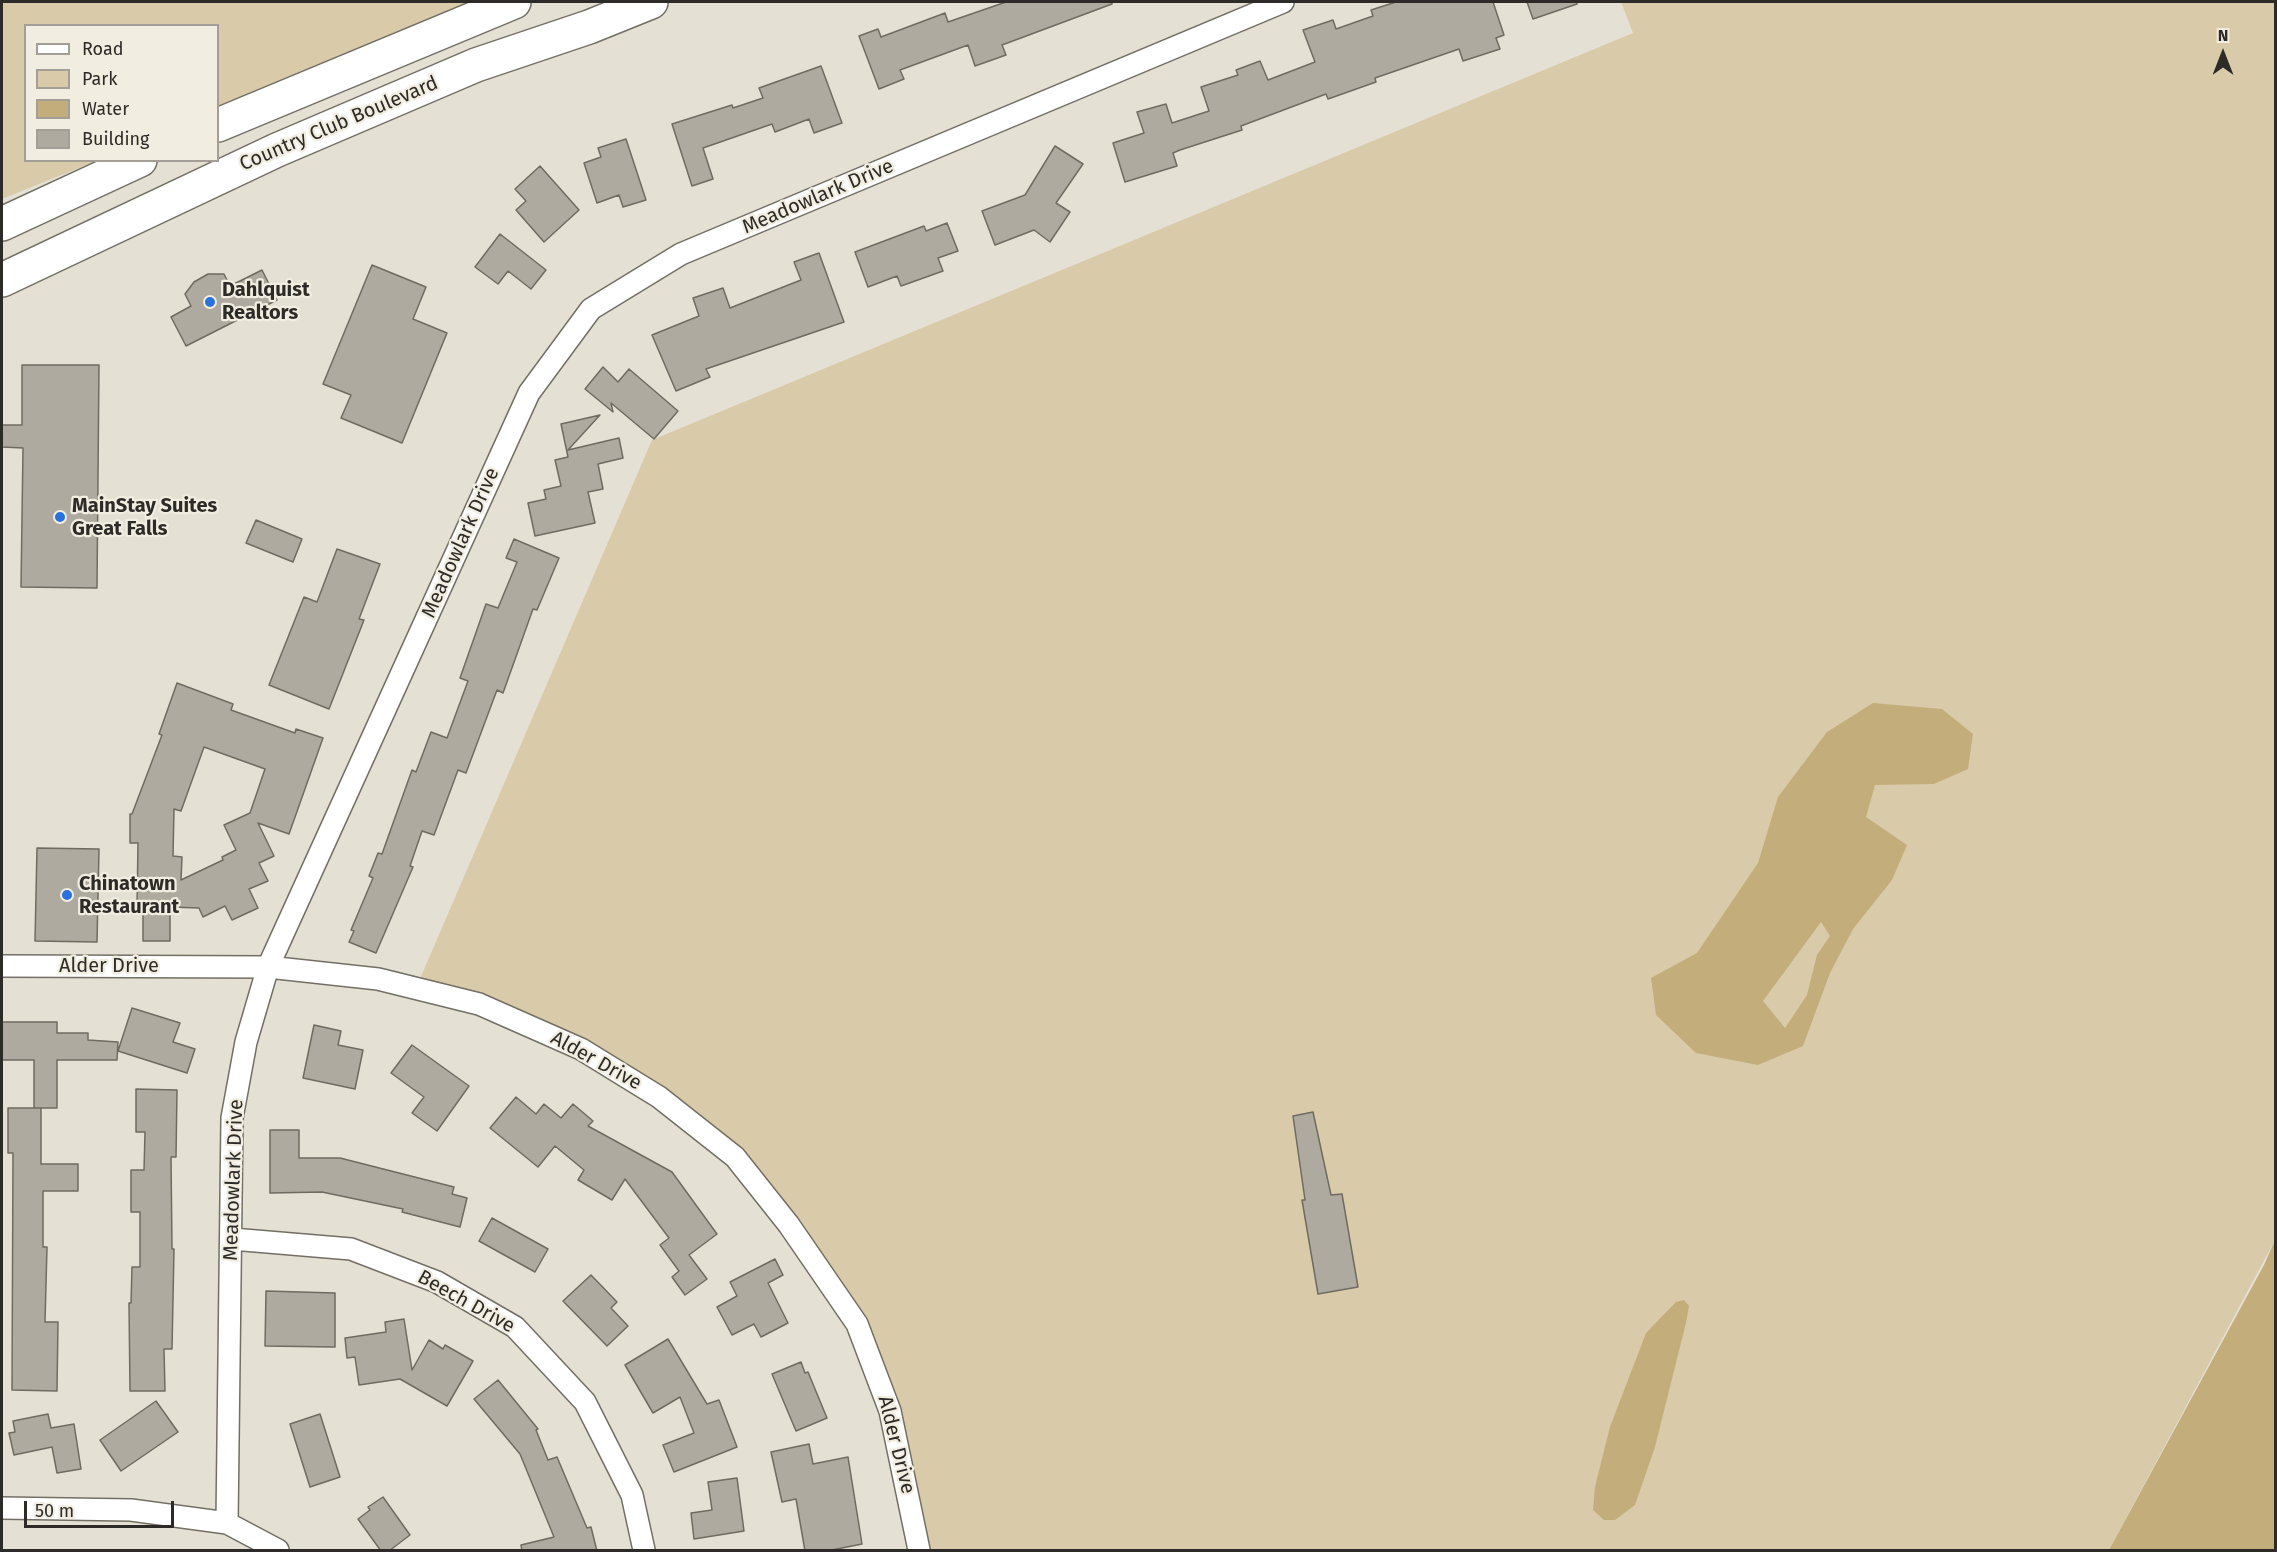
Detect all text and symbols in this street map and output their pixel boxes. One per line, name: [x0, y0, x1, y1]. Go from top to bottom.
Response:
legend: [24, 24, 219, 162]
north arrow: [2193, 24, 2253, 84]
text: N: [2218, 26, 2228, 45]
text: Road: [82, 38, 124, 60]
text: Park: [82, 68, 117, 90]
street label: Country Club Boulevard: [236, 71, 442, 177]
text: Water: [82, 98, 129, 120]
text: Building: [82, 128, 149, 150]
street label: Meadowlark Drive: [739, 154, 897, 240]
place label: Dahlquist Realtors: [222, 278, 310, 325]
marker: Dahlquist Realtors: [203, 295, 217, 309]
street label: Meadowlark Drive: [417, 464, 505, 622]
place label: MainStay Suites Great Falls: [72, 494, 217, 541]
marker: MainStay Suites Great Falls: [53, 510, 67, 524]
place label: Chinatown Restaurant: [79, 872, 179, 919]
marker: Chinatown Restaurant: [60, 888, 74, 902]
street label: Alder Drive: [59, 954, 159, 978]
street label: Alder Drive: [546, 1026, 646, 1096]
street label: Meadowlark Drive: [219, 1099, 249, 1261]
street label: Beech Drive: [413, 1265, 519, 1339]
street label: Alder Drive: [872, 1394, 920, 1496]
scale bar: [27, 1489, 177, 1527]
text: 50 m: [35, 1500, 74, 1522]

